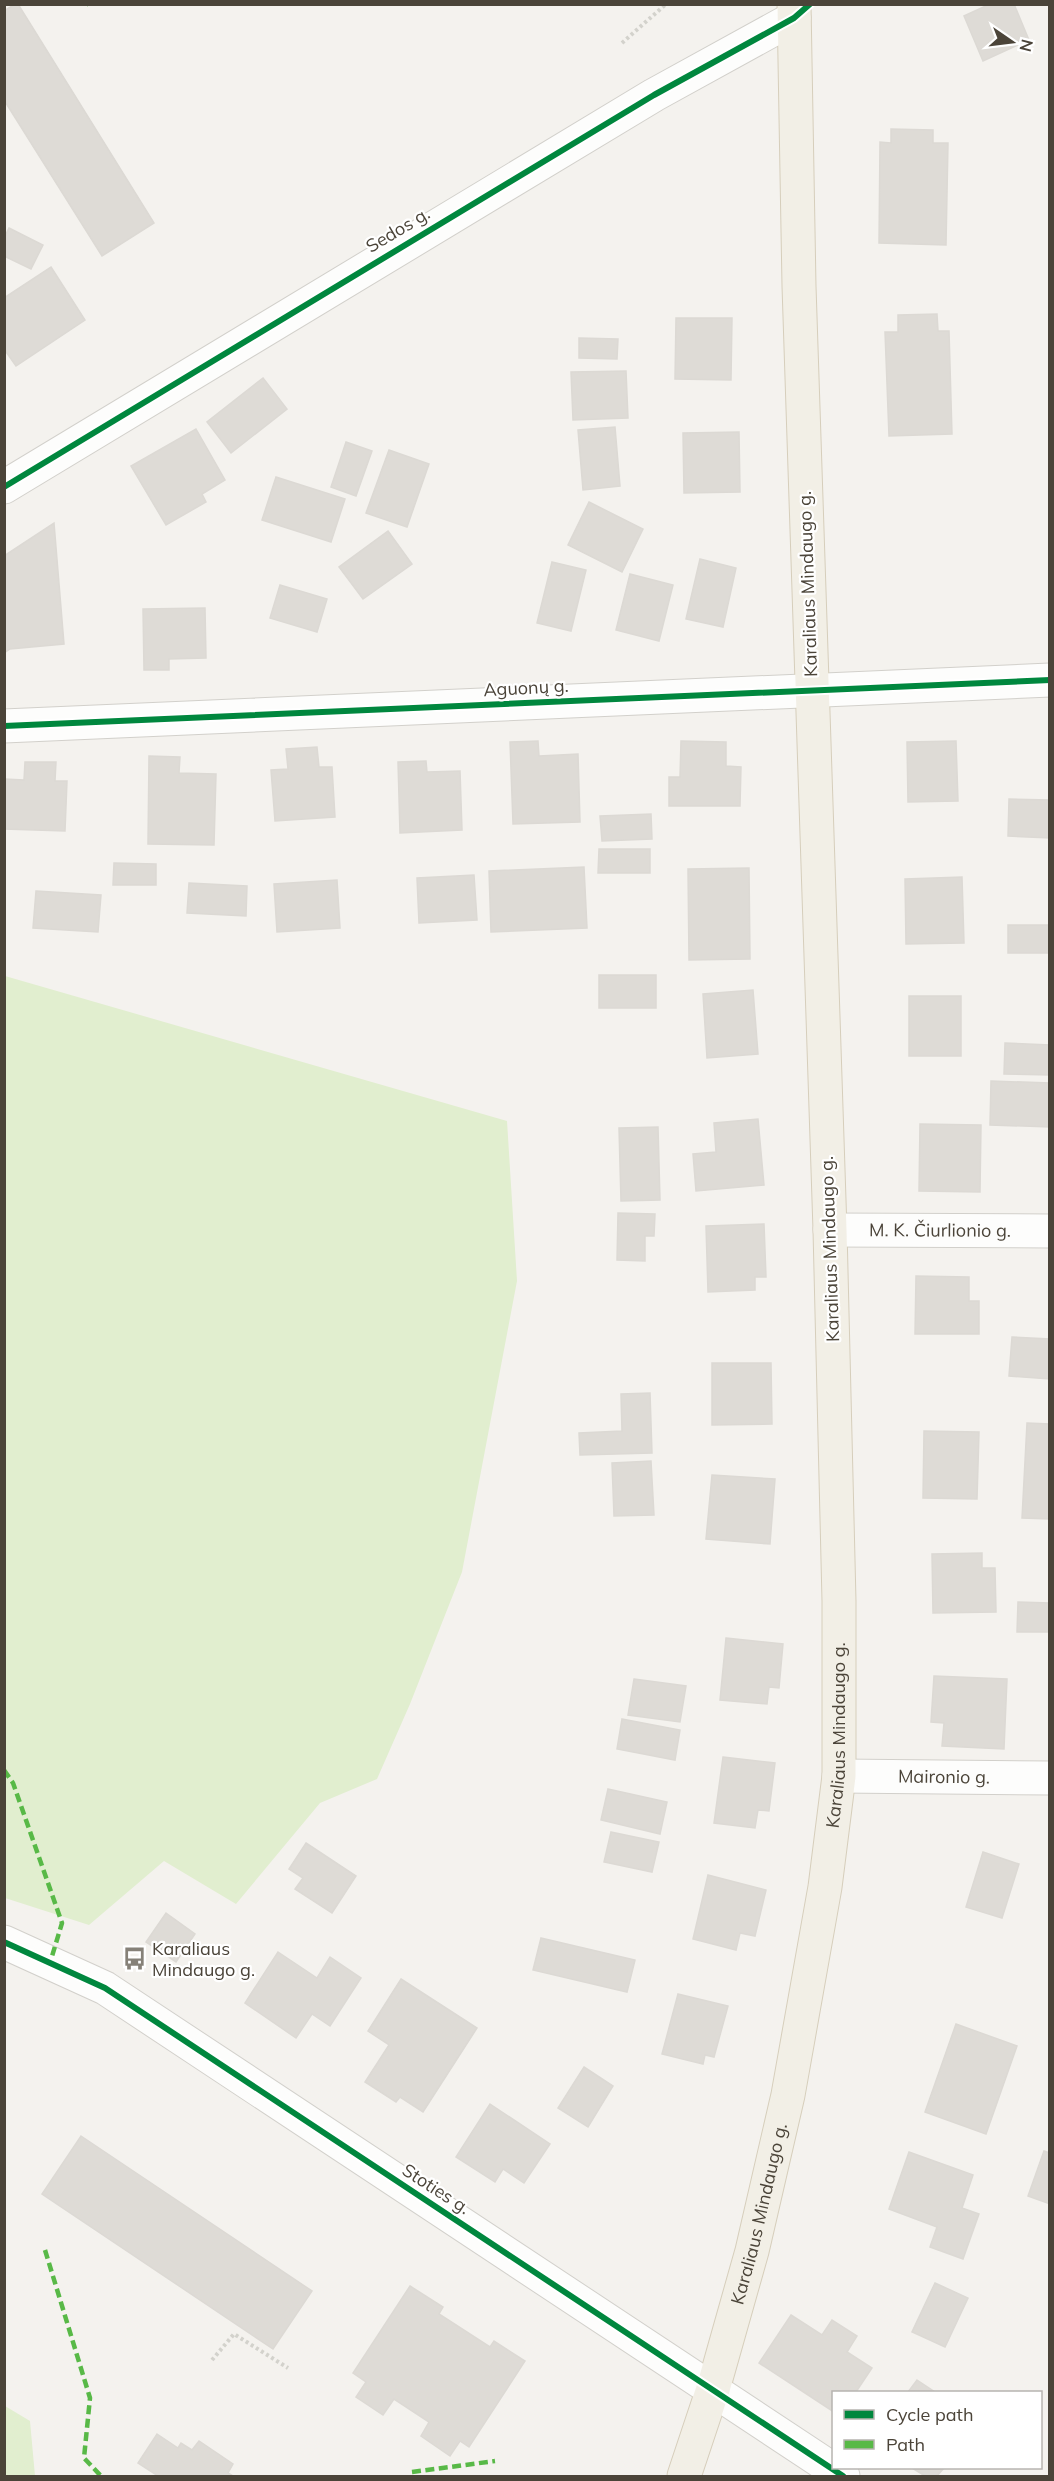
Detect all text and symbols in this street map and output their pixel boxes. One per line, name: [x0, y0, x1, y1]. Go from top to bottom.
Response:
north arrow: [982, 12, 1042, 72]
text: N: [1015, 37, 1038, 54]
street label: Sedos g.: [362, 202, 434, 258]
street label: Karaliaus Mindaugo g.: [793, 491, 822, 677]
street label: Aguonų g.: [483, 674, 569, 701]
street label: Karaliaus Mindaugo g.: [815, 1156, 844, 1342]
street label: M. K. Čiurlionio g.: [869, 1218, 1011, 1242]
street label: Karaliaus Mindaugo g.: [821, 1642, 850, 1829]
street label: Maironio g.: [898, 1765, 990, 1788]
place label: Karaliaus Mindaugo g.: [152, 1937, 255, 1981]
bus stop icon: Karaliaus Mindaugo g.: [121, 1946, 147, 1972]
street label: Karaliaus Mindaugo g.: [725, 2121, 792, 2307]
street label: Stoties g.: [398, 2158, 475, 2219]
legend: [832, 2391, 1042, 2469]
text: Cycle path: [886, 2403, 973, 2426]
text: Path: [886, 2433, 925, 2456]

